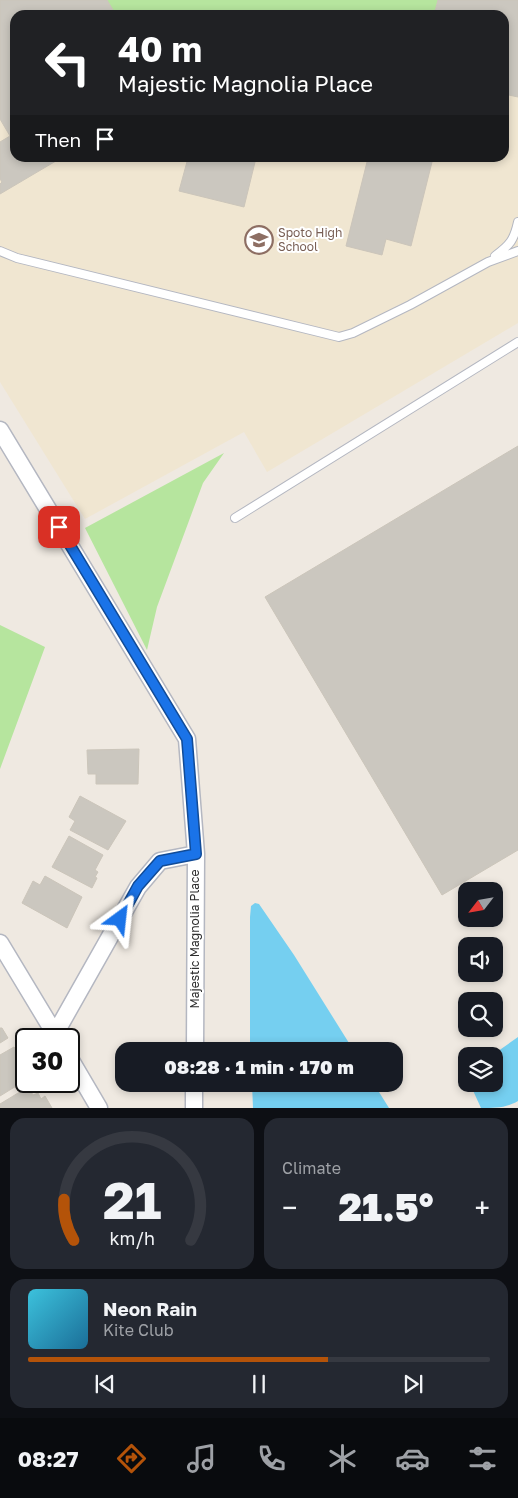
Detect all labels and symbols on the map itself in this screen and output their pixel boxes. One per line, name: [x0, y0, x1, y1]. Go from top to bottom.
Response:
school or university icon: Spoto High School: [244, 225, 274, 255]
place label: Spoto High School: [278, 225, 342, 254]
pin: [38, 506, 80, 548]
street label: Majestic Magnolia Place: [187, 869, 202, 1009]
north arrow: [458, 882, 502, 928]
position arrow: [93, 892, 145, 944]
speed limit sign: 30: [15, 1028, 80, 1093]

